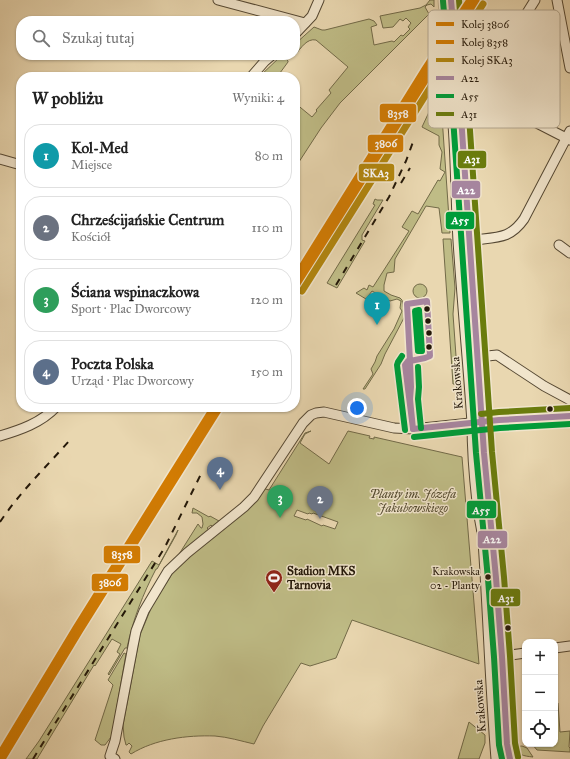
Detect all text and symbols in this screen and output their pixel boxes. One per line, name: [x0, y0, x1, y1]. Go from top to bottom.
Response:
legend: [428, 10, 560, 128]
search box: [16, 16, 300, 60]
text: Kolej 3806: [461, 18, 509, 31]
icon: search: [30, 27, 52, 49]
text: Szukaj tutaj: [62, 29, 134, 47]
text: Kolej 8358: [461, 36, 508, 49]
text: Kolej SKA3: [461, 54, 513, 67]
text: A22: [460, 72, 480, 85]
text: W pobliżu: [32, 88, 103, 109]
text: Wyniki: 4: [232, 90, 284, 106]
text: A55: [460, 90, 479, 103]
line badge: 8358: [379, 103, 417, 123]
text: 8358: [387, 107, 409, 121]
text: A31: [460, 108, 477, 121]
line badge: 3806: [367, 134, 404, 153]
text: 3806: [375, 137, 399, 151]
text: Kol-Med: [71, 139, 128, 157]
text: 1: [43, 148, 49, 164]
text: 80 m: [255, 148, 283, 164]
line badge: A31: [457, 150, 487, 169]
text: A31: [463, 153, 481, 167]
text: Miejsce: [71, 157, 112, 173]
line badge: SKA3: [358, 163, 395, 182]
text: SKA3: [363, 167, 389, 181]
line badge: A22: [451, 180, 481, 199]
text: A22: [456, 184, 476, 197]
text: Chrześcijańskie Centrum: [71, 211, 224, 229]
line badge: A55: [445, 211, 475, 230]
text: A55: [450, 214, 470, 227]
text: 2: [43, 220, 49, 236]
text: 110 m: [251, 220, 283, 236]
text: Kościół: [71, 229, 111, 245]
text: Ściana wspinaczkowa: [71, 283, 199, 301]
text: 3: [43, 292, 49, 308]
text: 120 m: [250, 292, 283, 308]
pin: 1: [364, 292, 390, 325]
text: Sport · Plac Dworcowy: [71, 301, 191, 317]
unlabelled marker: [422, 304, 432, 314]
unlabelled marker: [423, 316, 433, 326]
unlabelled marker: [424, 328, 434, 338]
unlabelled marker: [424, 342, 434, 352]
text: Poczta Polska: [71, 355, 154, 373]
street label: Krakowska: [448, 355, 466, 410]
text: 4: [42, 364, 50, 380]
text: 150 m: [251, 364, 283, 380]
text: Urząd · Plac Dworcowy: [71, 373, 194, 389]
your location: [347, 398, 367, 418]
unlabelled marker: [545, 404, 555, 414]
pin: 4: [207, 457, 233, 490]
pin: 3: [267, 485, 293, 518]
pin: 2: [307, 486, 333, 519]
park label: Planty im. Józefa Jakubowskiego: [370, 487, 456, 515]
line badge: A55: [466, 500, 497, 519]
text: A55: [471, 504, 491, 517]
line badge: A22: [477, 530, 508, 549]
text: A22: [482, 533, 502, 546]
line badge: 8358: [103, 545, 141, 564]
text: 8358: [111, 548, 133, 562]
place label: Stadion MKS Tarnovia: [286, 564, 356, 592]
place label: Krakowska 02 - Planty: [430, 565, 481, 592]
sports icon: Stadion MKS Tarnovia: [264, 568, 284, 593]
marker: Krakowska 02 - Planty: [483, 572, 493, 582]
line badge: 3806: [91, 573, 129, 592]
text: 3806: [99, 576, 123, 590]
line badge: A31: [490, 588, 521, 607]
text: A31: [497, 592, 515, 606]
unlabelled marker: [503, 623, 513, 633]
map controls: [522, 639, 558, 747]
button: +: [522, 639, 558, 675]
button: −: [522, 675, 558, 711]
street label: Krakowska: [471, 678, 489, 733]
button: locate: [522, 711, 558, 747]

